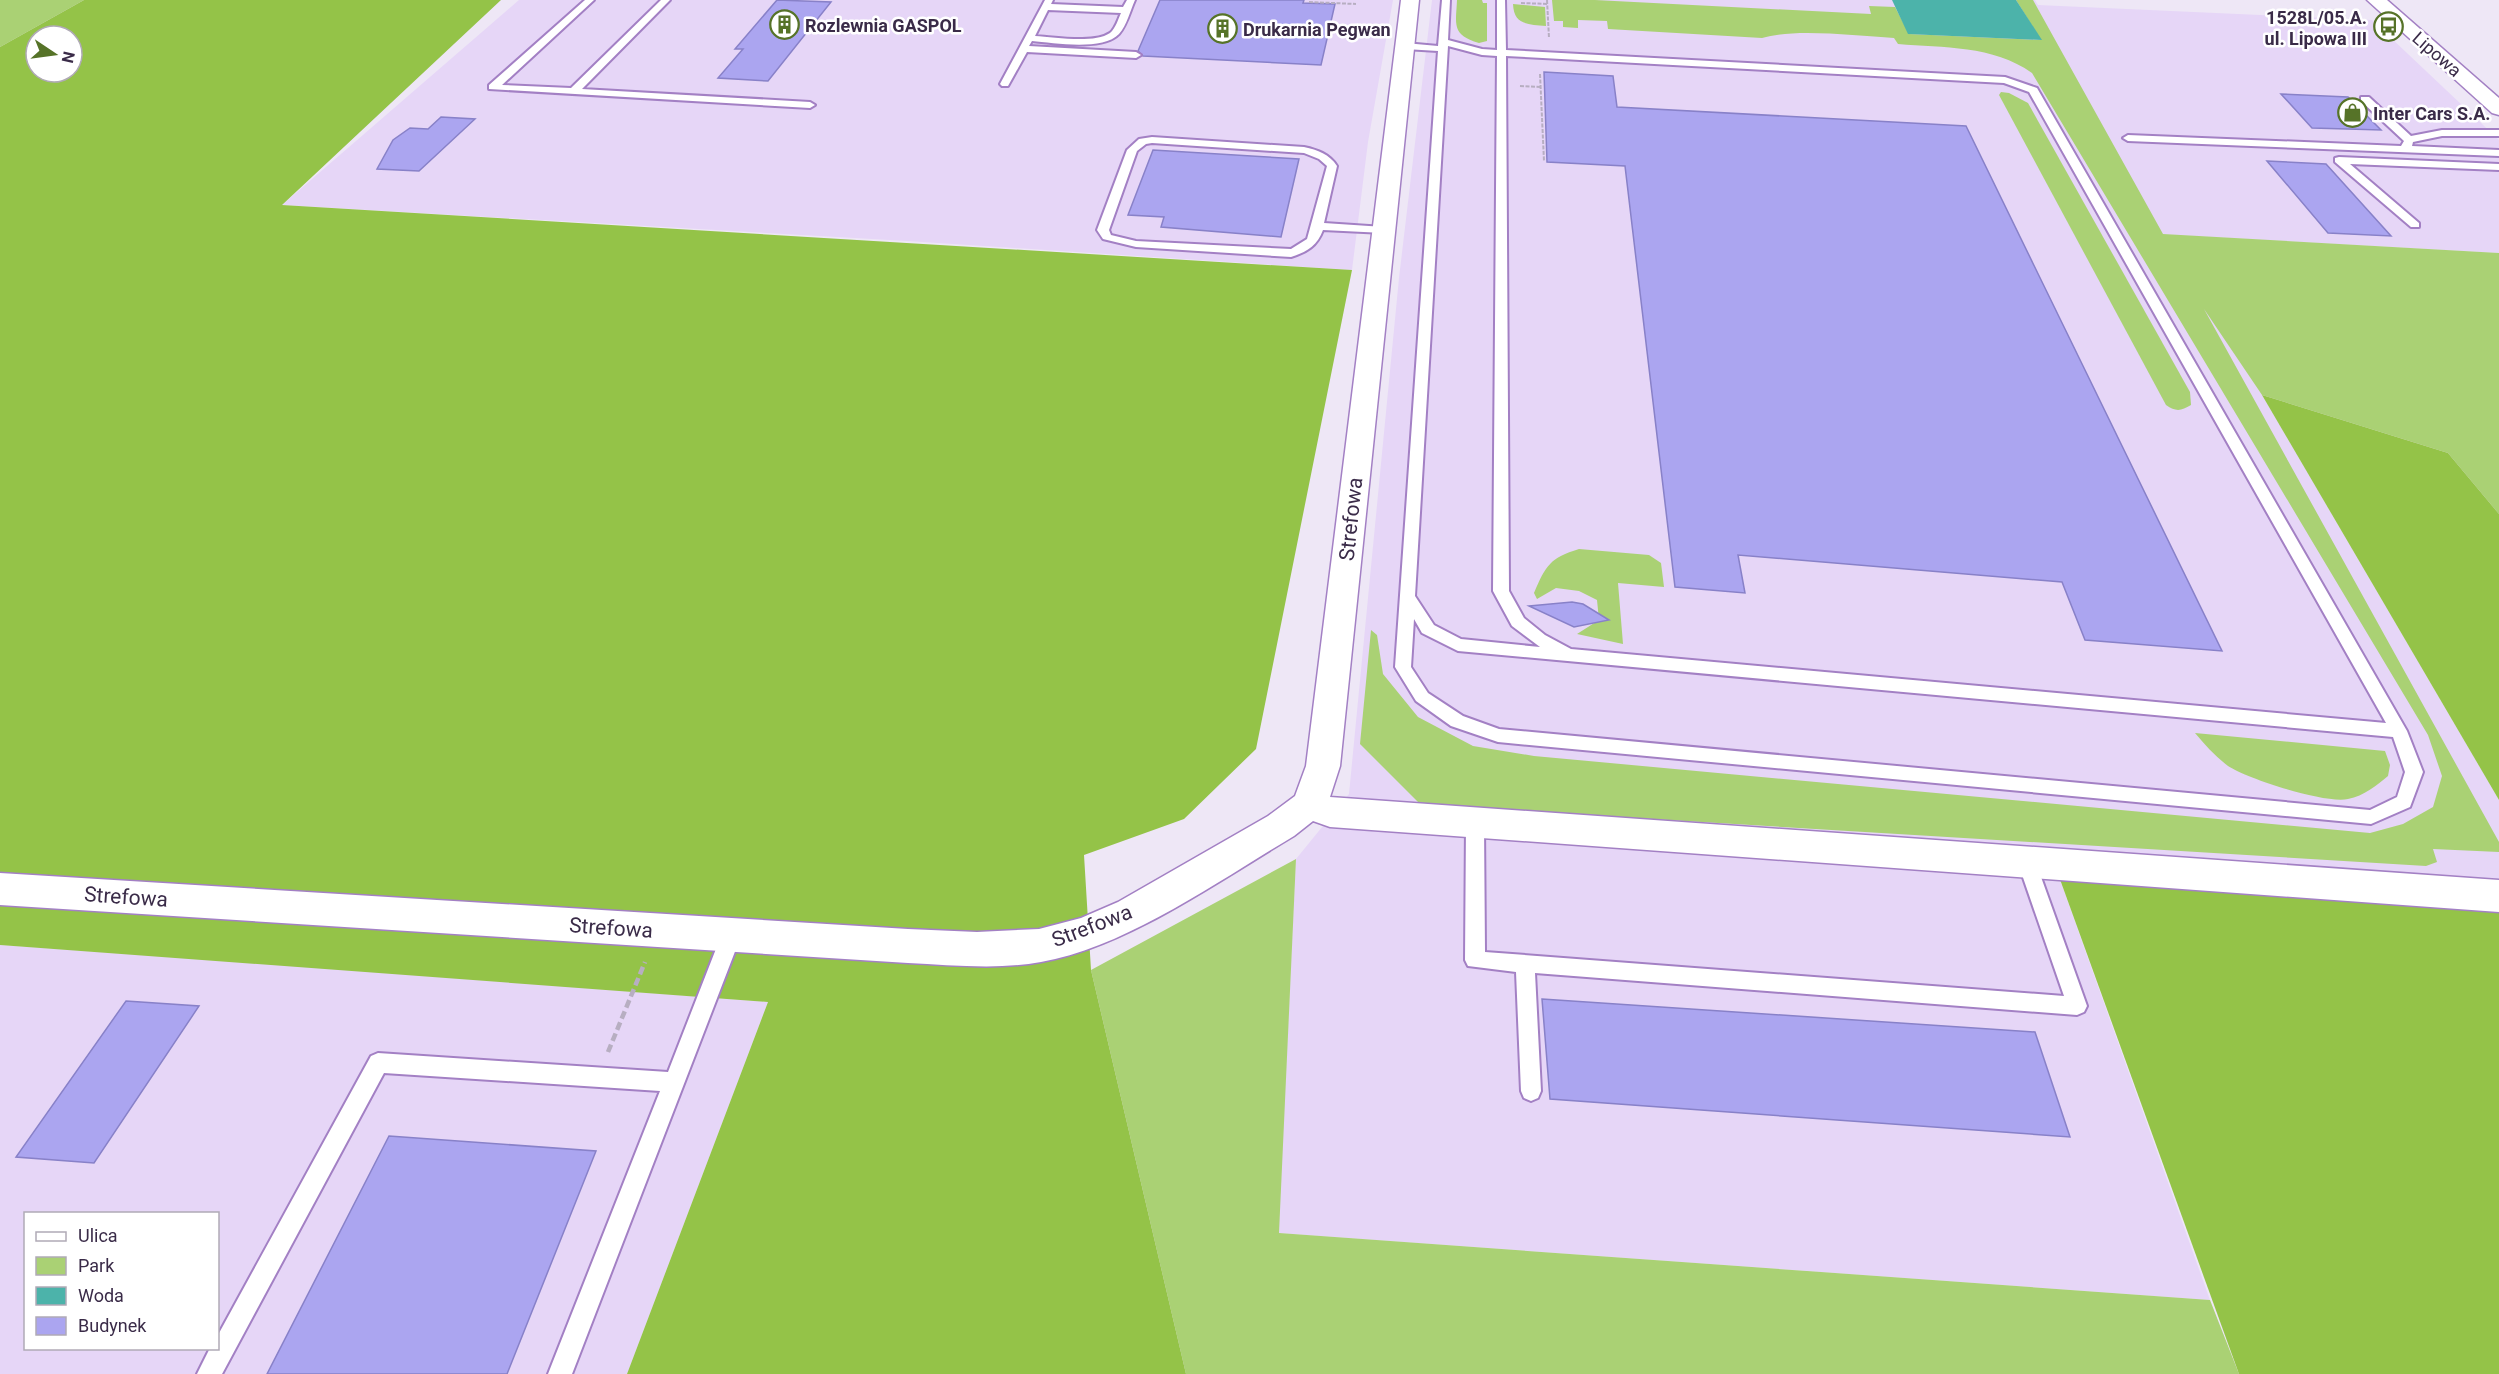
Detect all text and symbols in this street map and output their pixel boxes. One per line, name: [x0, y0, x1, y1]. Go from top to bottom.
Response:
place label: 1528L/05.A. ul. Lipowa III: [2265, 7, 2367, 49]
building icon: Rozlewnia GASPOL: [768, 9, 800, 41]
bus stop icon: 1528L/05.A. ul. Lipowa III: [2372, 11, 2404, 43]
building icon: Drukarnia Pegwan: [1206, 13, 1238, 45]
place label: Rozlewnia GASPOL: [805, 15, 962, 36]
place label: Drukarnia Pegwan: [1243, 19, 1391, 40]
north arrow: [24, 24, 84, 84]
street label: Lipowa: [2408, 27, 2466, 81]
text: N: [58, 50, 79, 65]
shop icon: Inter Cars S.A.: [2336, 97, 2368, 129]
place label: Inter Cars S.A.: [2373, 103, 2491, 124]
street label: Strefowa: [1335, 476, 1367, 562]
street label: Strefowa: [83, 882, 169, 912]
street label: Strefowa: [1049, 900, 1135, 952]
street label: Strefowa: [568, 913, 654, 943]
legend: [24, 1212, 219, 1350]
text: Ulica: [78, 1225, 118, 1246]
text: Park: [78, 1255, 115, 1276]
text: Woda: [78, 1285, 124, 1306]
text: Budynek: [78, 1315, 147, 1336]

